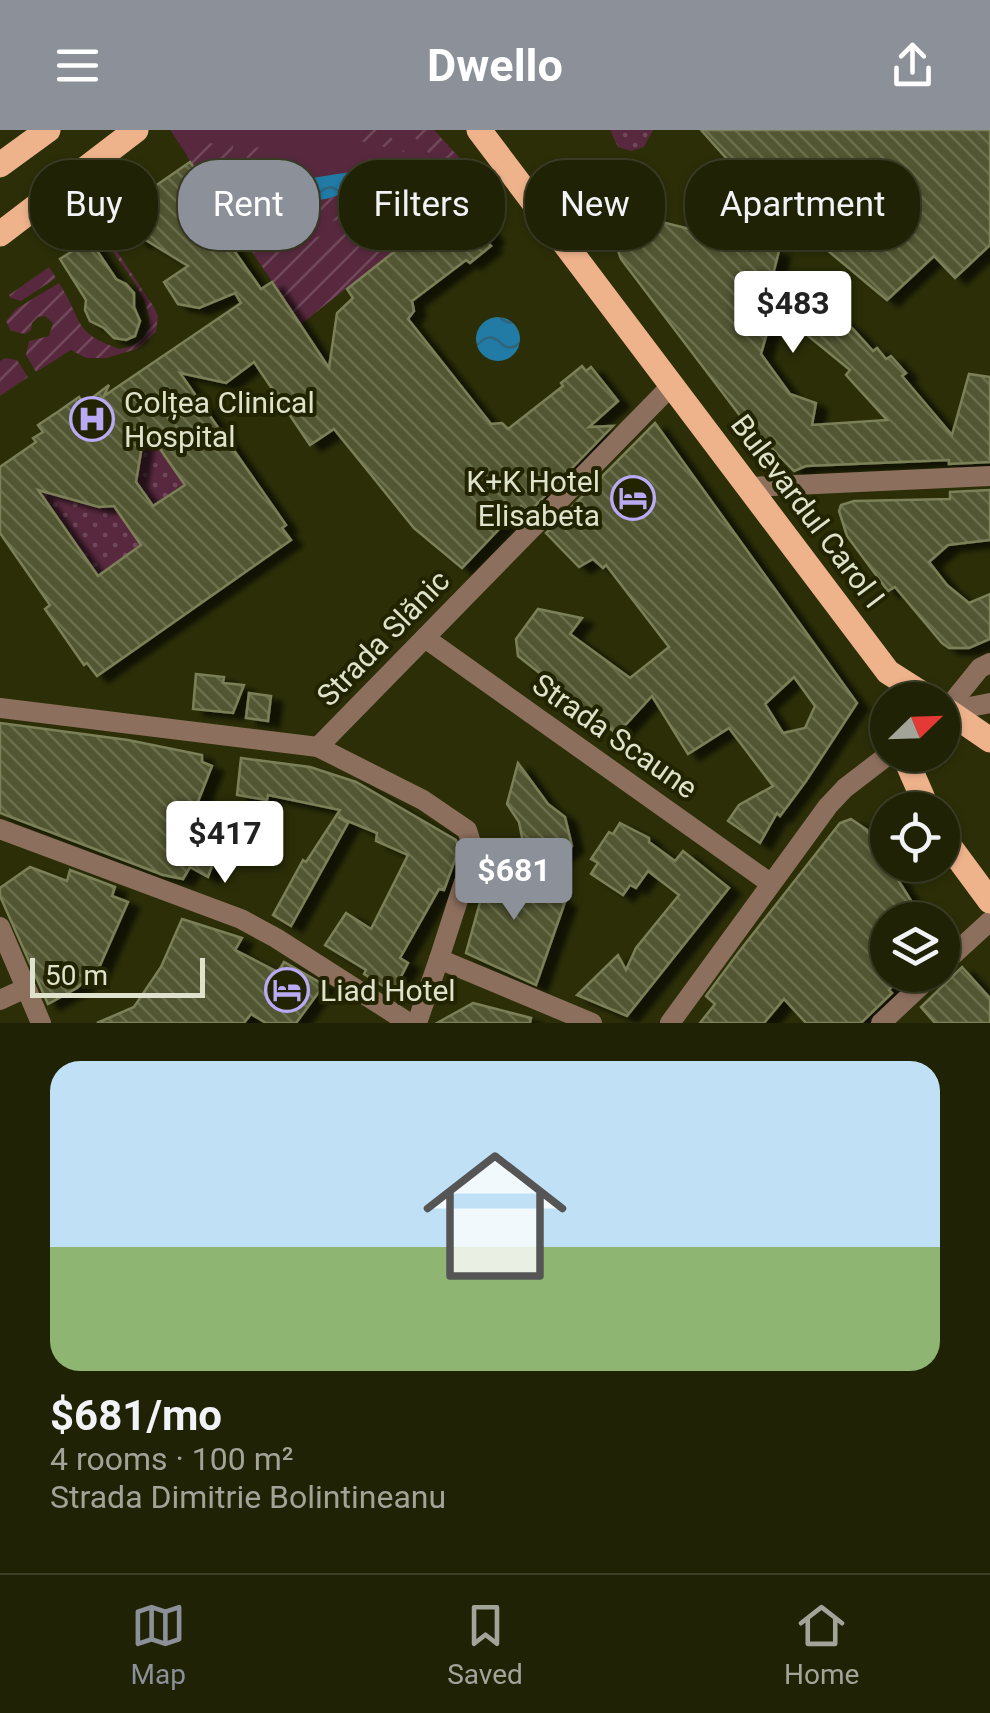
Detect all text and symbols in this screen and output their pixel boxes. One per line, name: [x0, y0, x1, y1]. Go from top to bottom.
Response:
icon: menu: [50, 38, 105, 93]
icon: share: [885, 38, 940, 93]
text: Dwello: [427, 39, 563, 92]
chip: Buy: [30, 160, 158, 250]
chip: Rent: [178, 160, 319, 250]
chip: Filters: [339, 160, 505, 250]
chip: New: [525, 160, 665, 250]
chip: Apartment: [685, 160, 920, 250]
pin: $483: [734, 271, 852, 356]
text: $483: [756, 284, 830, 322]
place label: Colțea Clinical Hospital: [124, 385, 315, 454]
hospital icon: Colțea Clinical Hospital: [69, 396, 115, 442]
street label: Bulevardul Carol I: [724, 408, 892, 614]
place label: K+K Hotel Elisabeta: [466, 464, 600, 533]
hotel icon: K+K Hotel Elisabeta: [610, 475, 656, 521]
street label: Strada Slănic: [310, 563, 456, 713]
street label: Strada Scaune: [526, 666, 704, 806]
north arrow: [870, 682, 960, 772]
map controls: [870, 682, 960, 992]
button: locate: [870, 792, 960, 882]
pin: $417: [166, 801, 284, 886]
text: $417: [188, 814, 262, 852]
pin: $681: [455, 838, 573, 923]
text: $681: [477, 851, 551, 889]
button: layers: [870, 902, 960, 992]
scale bar: [30, 953, 205, 998]
text: 50 m: [45, 959, 108, 992]
hotel icon: Liad Hotel: [264, 967, 310, 1013]
place label: Liad Hotel: [320, 973, 456, 1008]
icon: home: [405, 1126, 585, 1306]
text: $681/mo: [50, 1391, 222, 1440]
text: 4 rooms · 100 m²: [50, 1440, 293, 1478]
text: Strada Dimitrie Bolintineanu: [50, 1478, 446, 1516]
tab: Map: [131, 1598, 186, 1691]
tab: Saved: [447, 1598, 523, 1691]
tab: Home: [784, 1598, 859, 1691]

